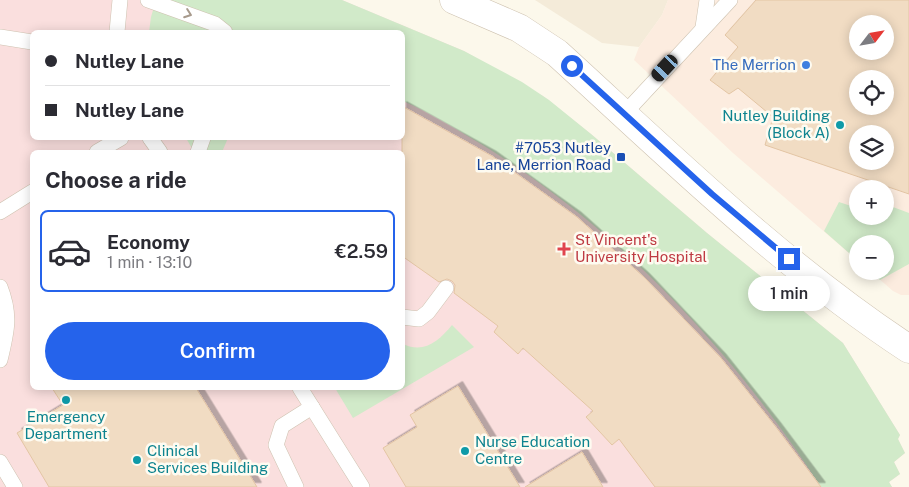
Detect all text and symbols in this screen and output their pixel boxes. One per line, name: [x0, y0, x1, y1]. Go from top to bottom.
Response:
one-way arrow: [183, 8, 192, 18]
north arrow: [849, 15, 894, 60]
map controls: [849, 15, 894, 280]
text: Nutley Lane: [75, 50, 184, 72]
car: [649, 52, 680, 84]
route start: [561, 55, 583, 77]
place label: The Merrion: [712, 56, 796, 73]
marker: The Merrion: [800, 59, 812, 71]
button: locate: [849, 70, 894, 115]
text: Nutley Lane: [75, 99, 184, 121]
place label: Nutley Building (Block A): [722, 107, 830, 141]
marker: Nutley Building (Block A): [834, 119, 846, 131]
button: layers: [849, 125, 894, 170]
place label: #7053 Nutley Lane, Merrion Road: [477, 139, 611, 173]
marker: #7053 Nutley Lane, Merrion Road: [615, 151, 627, 163]
text: Choose a ride: [45, 167, 187, 193]
button: +: [849, 180, 894, 225]
icon: car: [47, 229, 92, 274]
text: Economy: [107, 231, 190, 253]
place label: St Vincent's University Hospital: [575, 231, 707, 265]
button: −: [849, 235, 894, 280]
text: €2.59: [335, 240, 388, 262]
marker: St Vincent's University Hospital: [557, 242, 571, 256]
route end: [778, 248, 800, 270]
text: 1 min · 13:10: [107, 253, 192, 272]
callout: 1 min: [748, 276, 830, 312]
text: 1 min: [770, 284, 808, 303]
button: Confirm: [45, 322, 390, 380]
marker: Emergency Department: [60, 394, 72, 406]
place label: Emergency Department: [24, 408, 108, 442]
place label: Nurse Education Centre: [475, 433, 590, 467]
place label: Clinical Services Building: [147, 442, 268, 476]
marker: Nurse Education Centre: [459, 445, 471, 457]
marker: Clinical Services Building: [131, 454, 143, 466]

